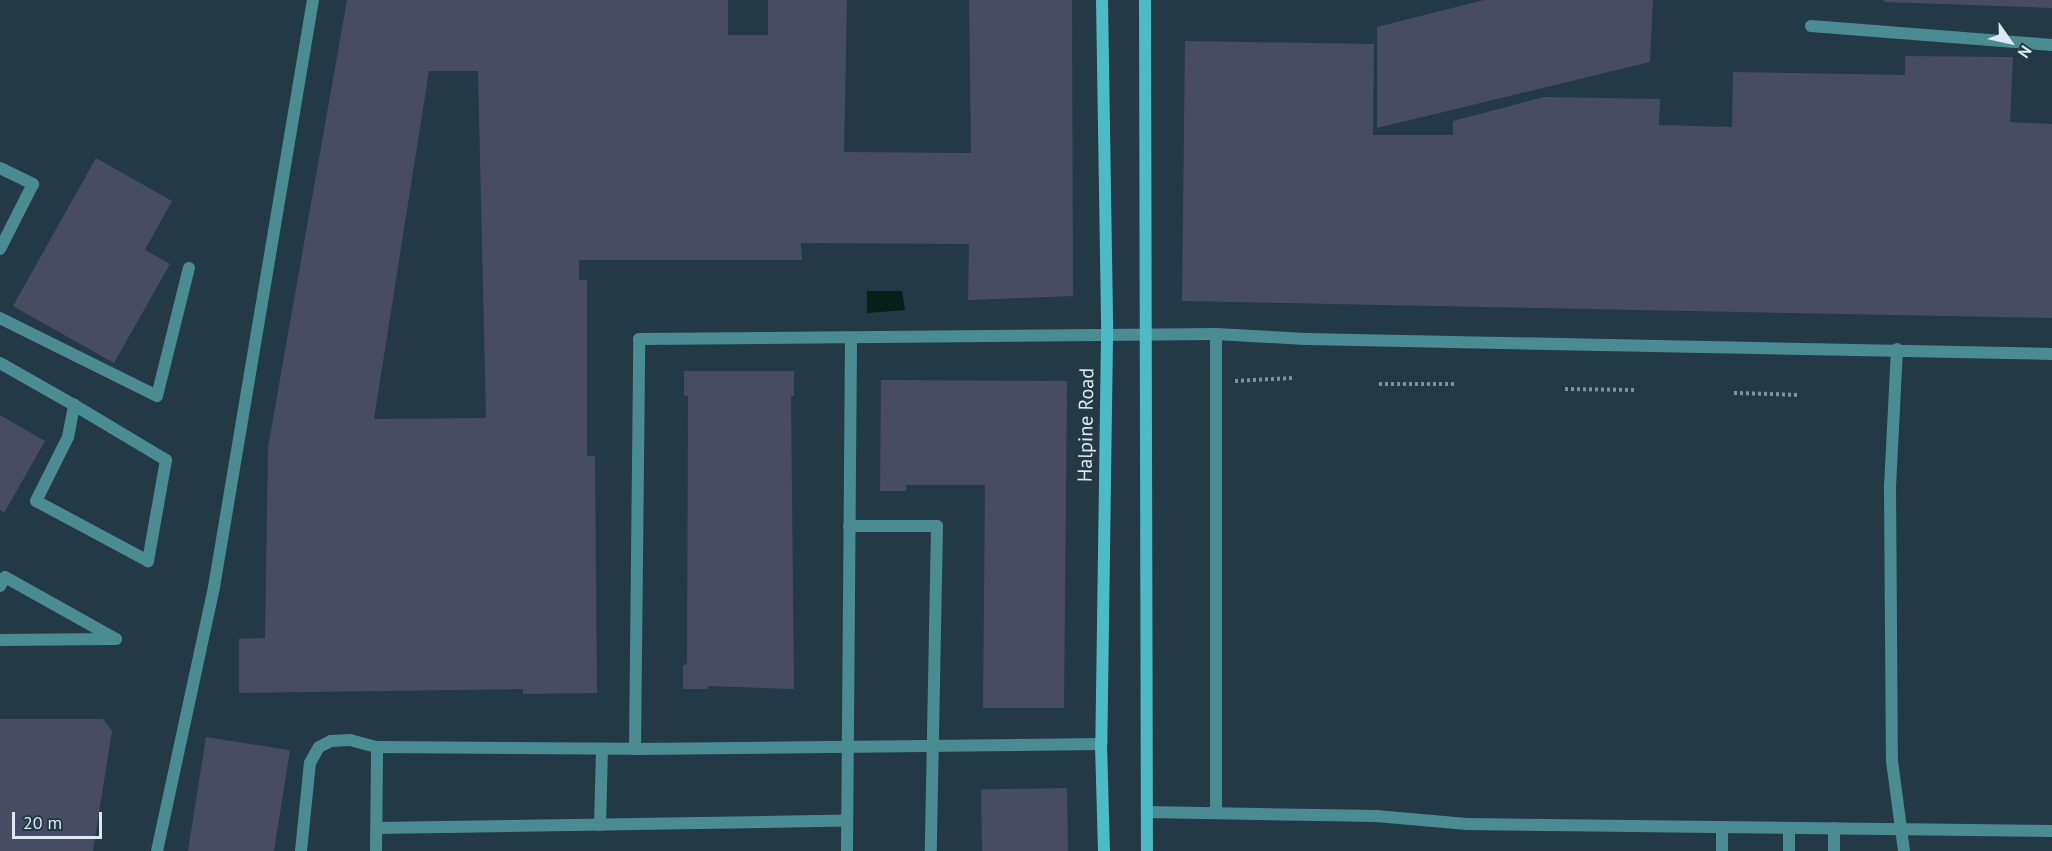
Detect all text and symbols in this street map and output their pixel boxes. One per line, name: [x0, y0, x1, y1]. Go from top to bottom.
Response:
north arrow: [1980, 12, 2040, 72]
text: N: [2014, 42, 2036, 62]
street label: Halpine Road: [1073, 368, 1099, 482]
scale bar: [15, 800, 105, 838]
text: 20 m: [23, 811, 62, 834]

